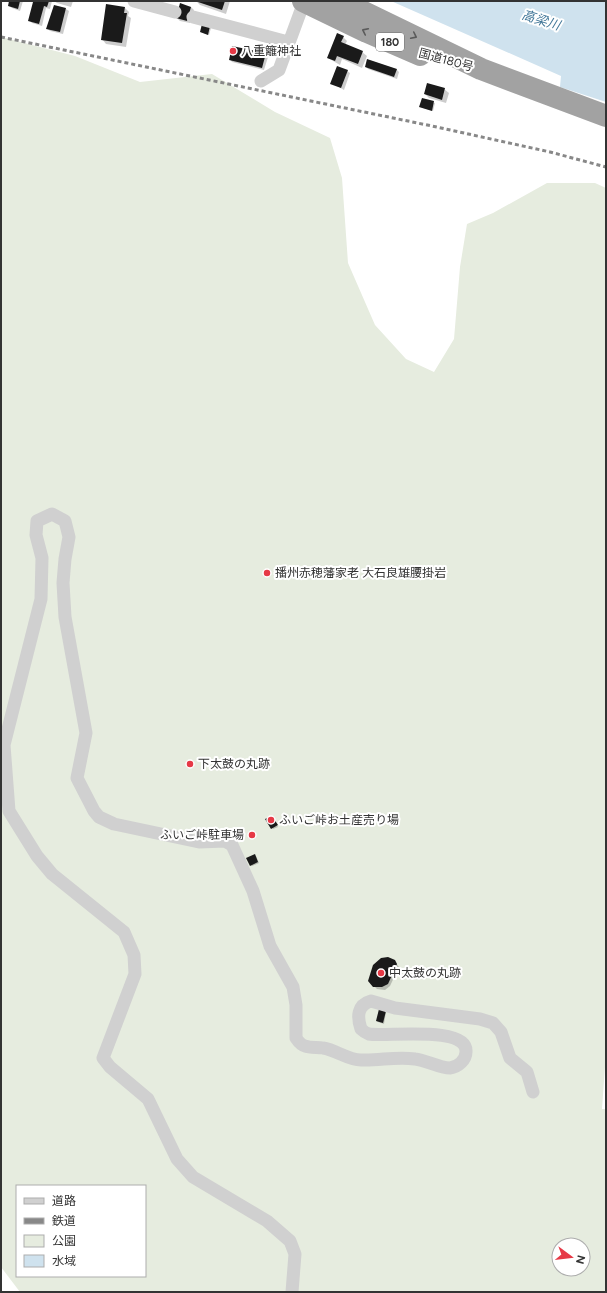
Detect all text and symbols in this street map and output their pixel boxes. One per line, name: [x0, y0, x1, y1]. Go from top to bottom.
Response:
water label: 高梁川: [520, 7, 564, 33]
one-way arrow: [361, 28, 369, 36]
one-way arrow: [410, 32, 417, 39]
road number: 180: [376, 33, 404, 51]
place label: 八重籬神社: [241, 44, 301, 58]
marker: 八重籬神社: [228, 46, 238, 56]
street label: 国道180号: [417, 46, 475, 74]
place label: 播州赤穂藩家老 大石良雄腰掛岩: [275, 566, 446, 580]
marker: 播州赤穂藩家老 大石良雄腰掛岩: [262, 568, 272, 578]
place label: 下太鼓の丸跡: [198, 757, 270, 771]
marker: 下太鼓の丸跡: [185, 759, 195, 769]
place label: ふいご峠お土産売り場: [279, 813, 399, 827]
marker: ふいご峠お土産売り場: [266, 815, 276, 825]
place label: ふいご峠駐車場: [160, 828, 244, 842]
marker: ふいご峠駐車場: [247, 830, 257, 840]
place label: 中太鼓の丸跡: [389, 966, 461, 980]
marker: 中太鼓の丸跡: [376, 968, 386, 978]
legend: [16, 1185, 146, 1277]
text: 道路: [52, 1194, 76, 1208]
text: 鉄道: [52, 1214, 76, 1228]
text: 公園: [52, 1234, 76, 1248]
north arrow: [551, 1237, 591, 1277]
text: 水域: [52, 1254, 76, 1268]
text: N: [573, 1254, 588, 1265]

